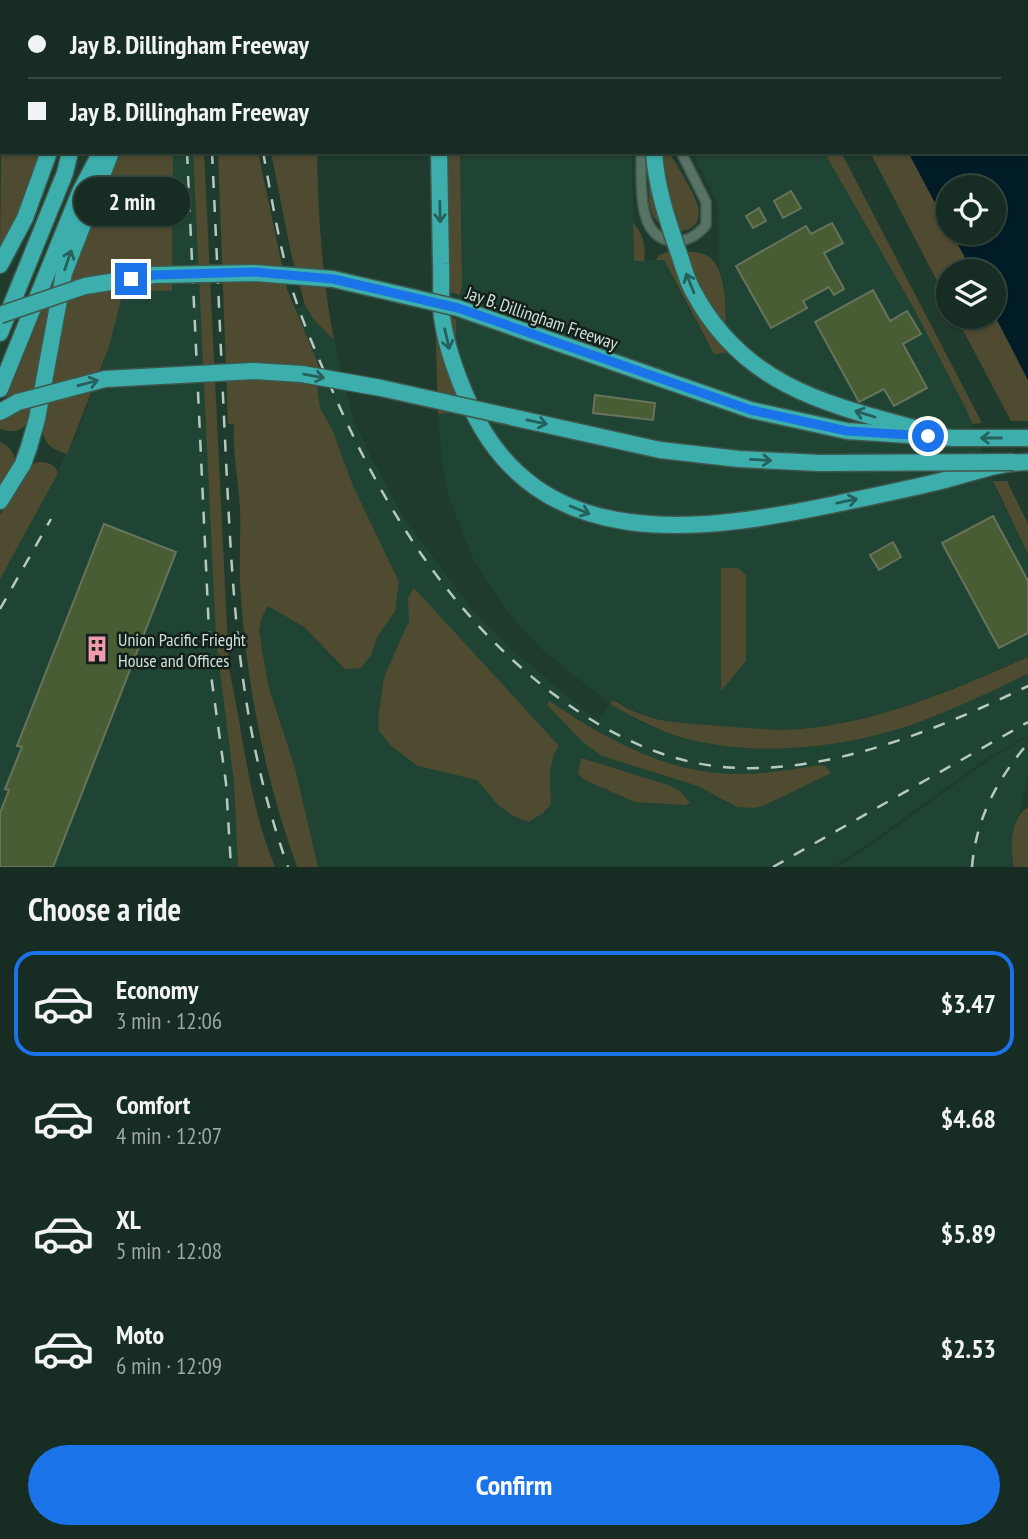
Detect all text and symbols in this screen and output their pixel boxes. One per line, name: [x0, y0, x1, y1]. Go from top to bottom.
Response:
text: Jay B. Dillingham Freeway: [70, 28, 309, 61]
text: Jay B. Dillingham Freeway: [70, 95, 309, 128]
map controls: [936, 175, 1006, 329]
button: locate: [936, 175, 1006, 245]
callout: 2 min: [73, 177, 189, 226]
text: 2 min: [109, 187, 155, 216]
one-way arrow: [433, 200, 447, 223]
one-way arrow: [63, 250, 75, 272]
button: layers: [936, 259, 1006, 329]
route end: [115, 263, 147, 295]
one-way arrow: [683, 273, 696, 294]
street label: Jay B. Dillingham Freeway: [462, 281, 621, 355]
one-way arrow: [441, 327, 454, 350]
one-way arrow: [302, 370, 325, 383]
one-way arrow: [76, 376, 99, 389]
one-way arrow: [854, 407, 876, 420]
one-way arrow: [525, 416, 548, 430]
route start: [912, 420, 944, 452]
one-way arrow: [980, 431, 1003, 445]
one-way arrow: [749, 453, 772, 466]
one-way arrow: [835, 494, 858, 508]
one-way arrow: [569, 504, 590, 517]
place label: Union Pacific Frieght House and Offices: [118, 628, 246, 672]
building icon: Union Pacific Frieght House and Offices: [82, 634, 112, 664]
text: Choose a ride: [28, 888, 181, 930]
icon: car: [32, 972, 95, 1035]
text: Economy: [116, 973, 198, 1006]
text: $3.47: [941, 987, 996, 1020]
text: 3 min · 12:06: [116, 1006, 222, 1035]
icon: car: [32, 1087, 95, 1150]
text: Comfort: [116, 1088, 190, 1121]
text: $4.68: [941, 1102, 996, 1135]
text: 4 min · 12:07: [116, 1121, 222, 1150]
icon: car: [32, 1202, 95, 1265]
text: XL: [116, 1203, 141, 1236]
text: $5.89: [941, 1217, 996, 1250]
text: 5 min · 12:08: [116, 1236, 222, 1265]
icon: car: [32, 1317, 95, 1380]
text: Moto: [116, 1318, 164, 1351]
text: $2.53: [941, 1332, 996, 1365]
text: 6 min · 12:09: [116, 1351, 222, 1380]
button: Confirm: [28, 1445, 1000, 1525]

